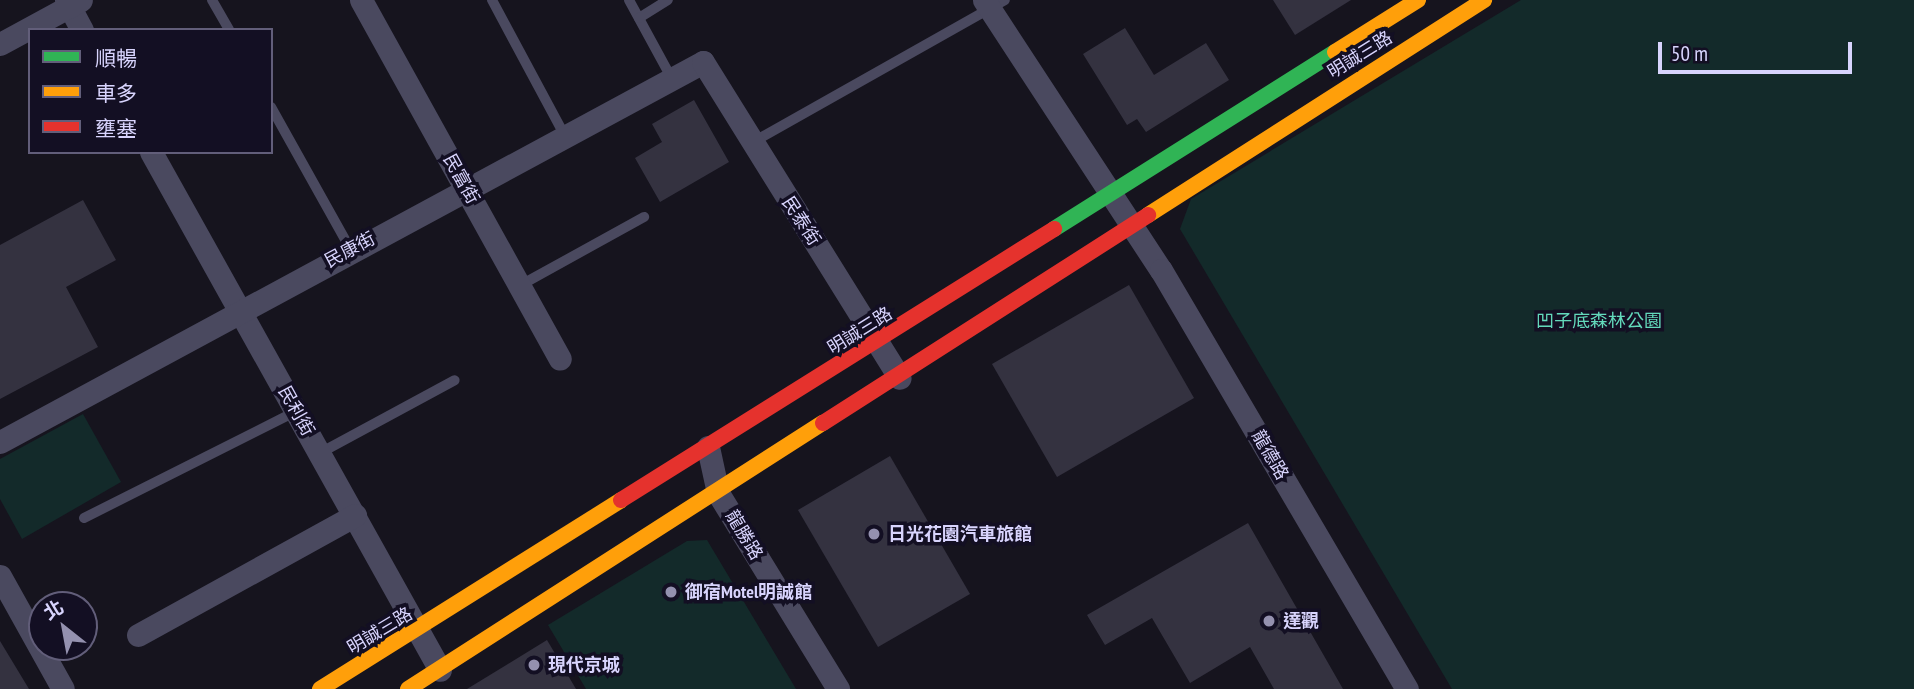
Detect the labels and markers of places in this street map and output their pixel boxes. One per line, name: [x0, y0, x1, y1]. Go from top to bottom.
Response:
place label: 日光花園汽車旅館: [888, 523, 1032, 545]
marker: 日光花園汽車旅館: [866, 526, 882, 542]
place label: 御宿Motel明誠館: [685, 581, 812, 603]
marker: 御宿Motel明誠館: [663, 584, 679, 600]
place label: 達觀: [1283, 610, 1319, 632]
marker: 達觀: [1261, 613, 1277, 629]
place label: 現代京城: [548, 654, 620, 676]
marker: 現代京城: [526, 657, 542, 673]

